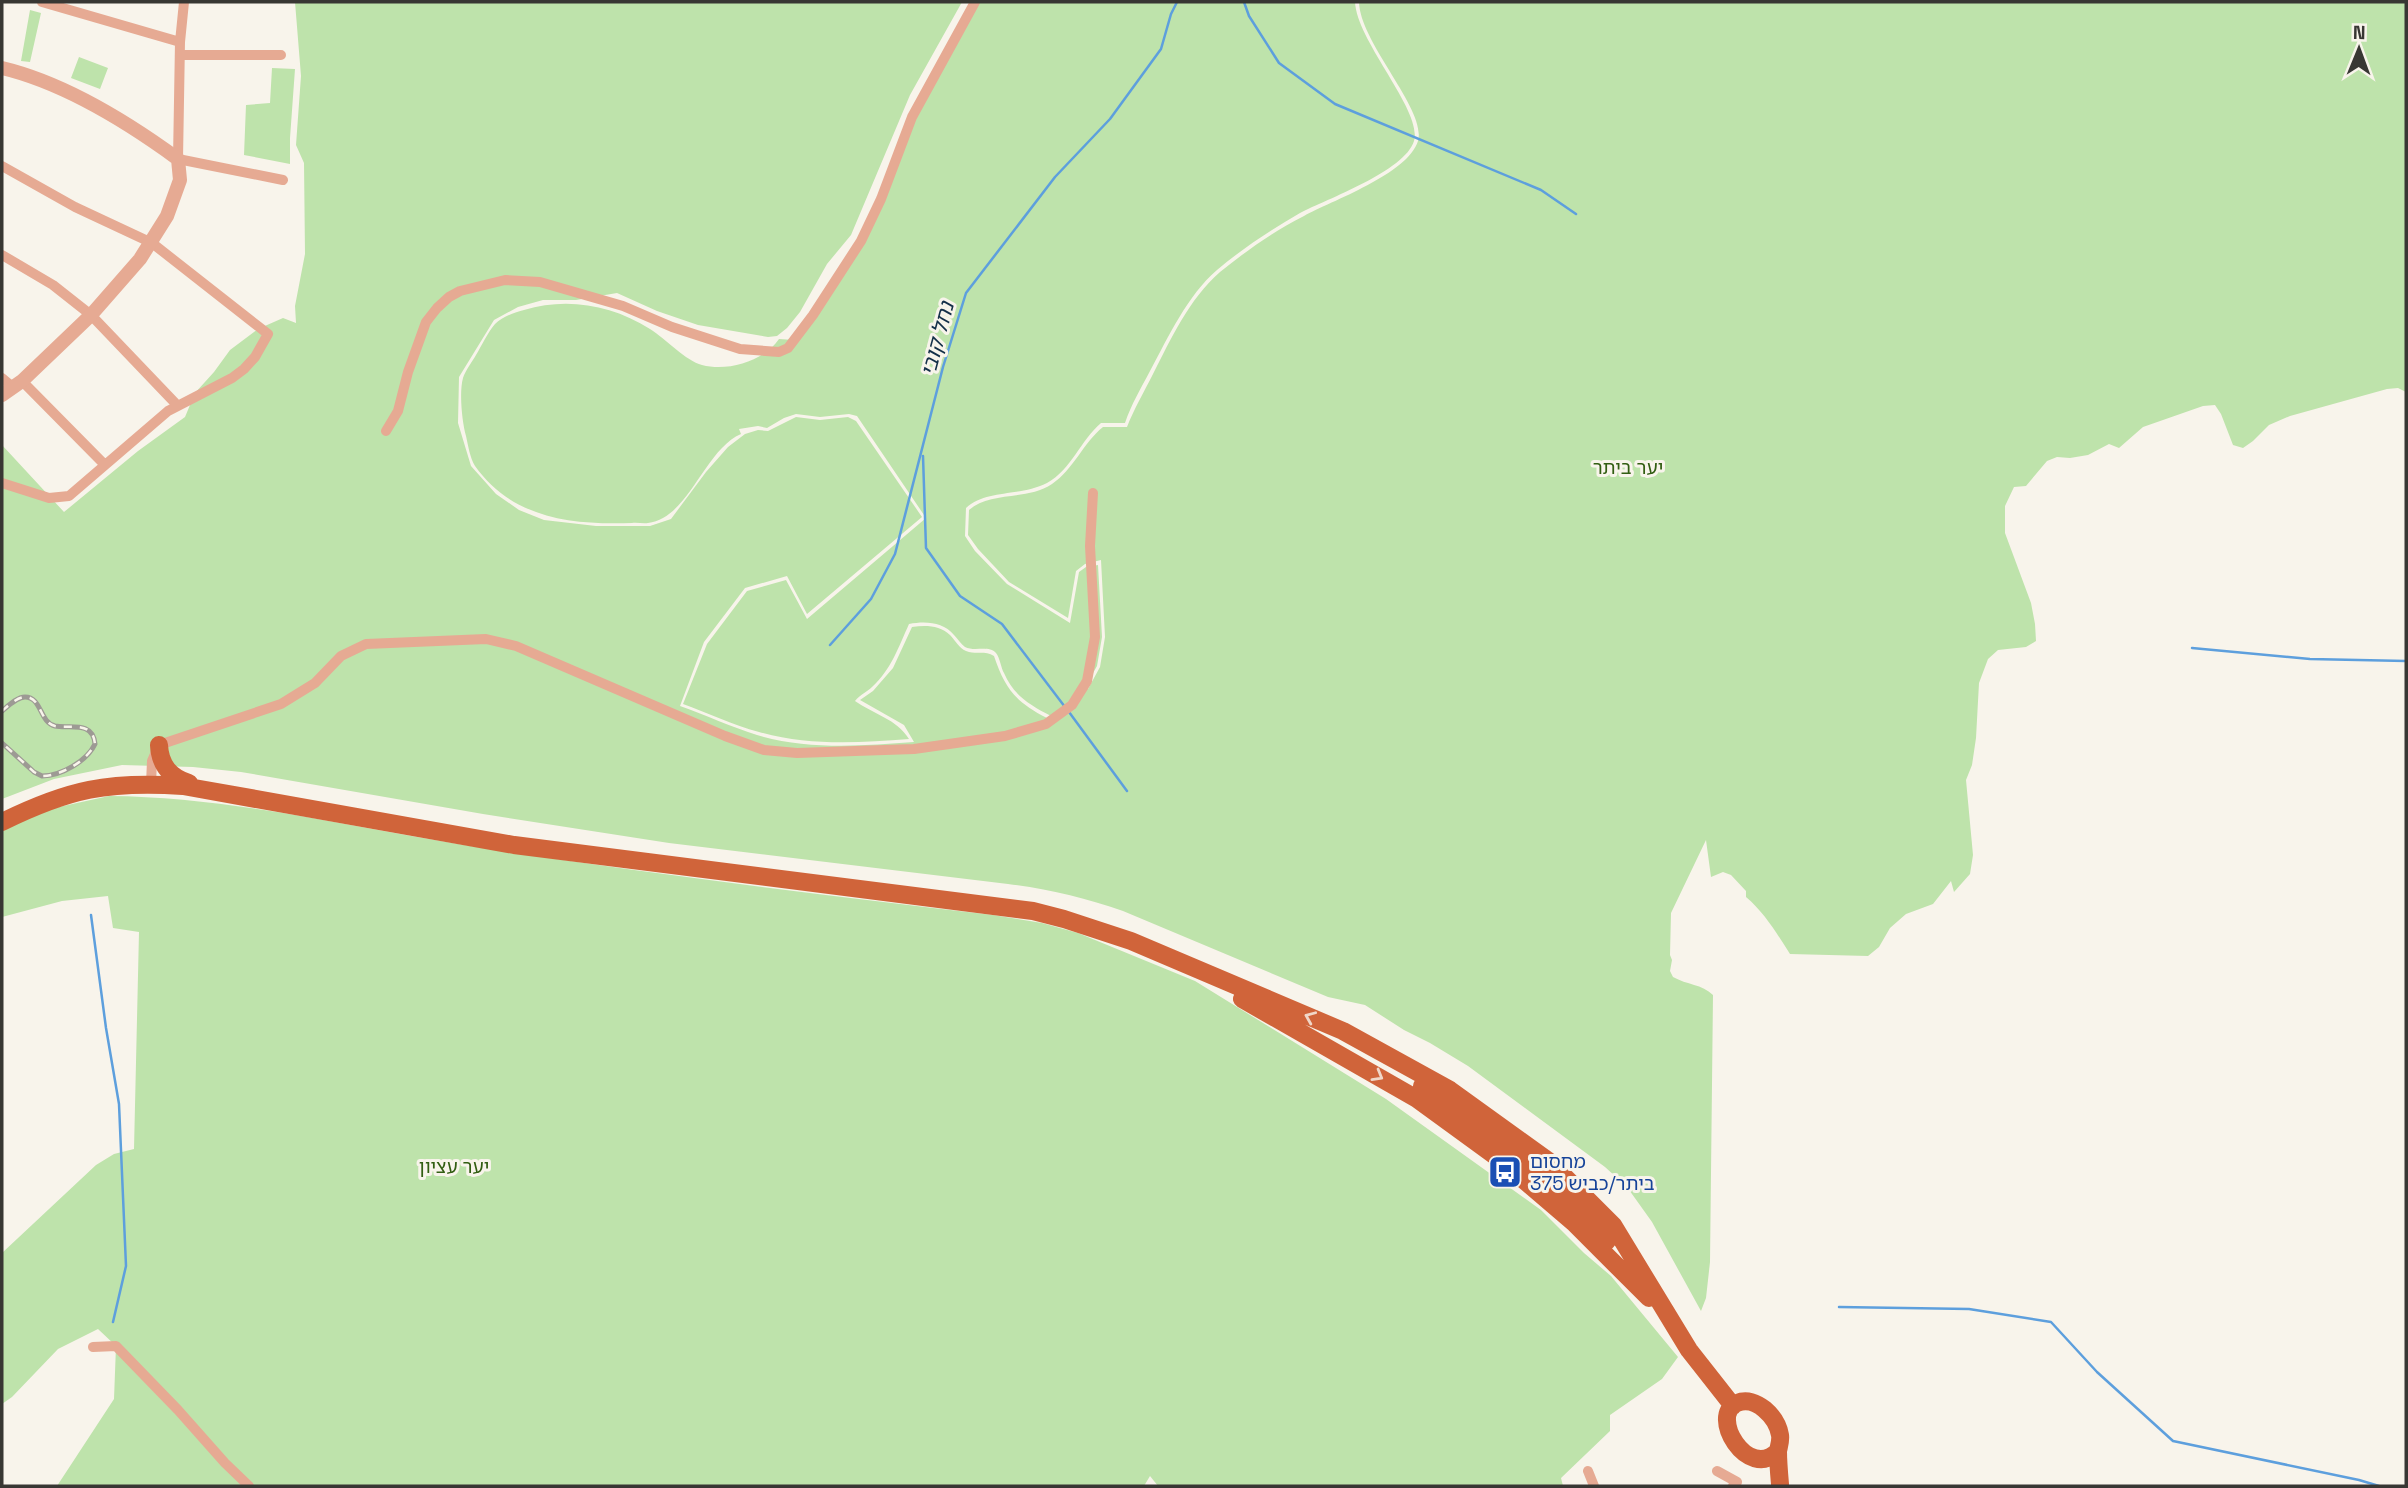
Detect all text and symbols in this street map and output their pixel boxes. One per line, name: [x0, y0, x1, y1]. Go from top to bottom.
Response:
north arrow: [2324, 14, 2394, 84]
text: N: [2353, 20, 2366, 45]
water label: נחל קובי: [914, 297, 960, 379]
park label: יער ביתר: [1593, 455, 1663, 480]
one-way arrow: [1305, 1012, 1317, 1026]
one-way arrow: [1370, 1068, 1383, 1081]
place label: מחסום ביתר/כביש 375: [1530, 1149, 1655, 1196]
bus stop icon: מחסום ביתר/כביש 375: [1486, 1153, 1524, 1191]
park label: יער עציון: [419, 1154, 489, 1179]

